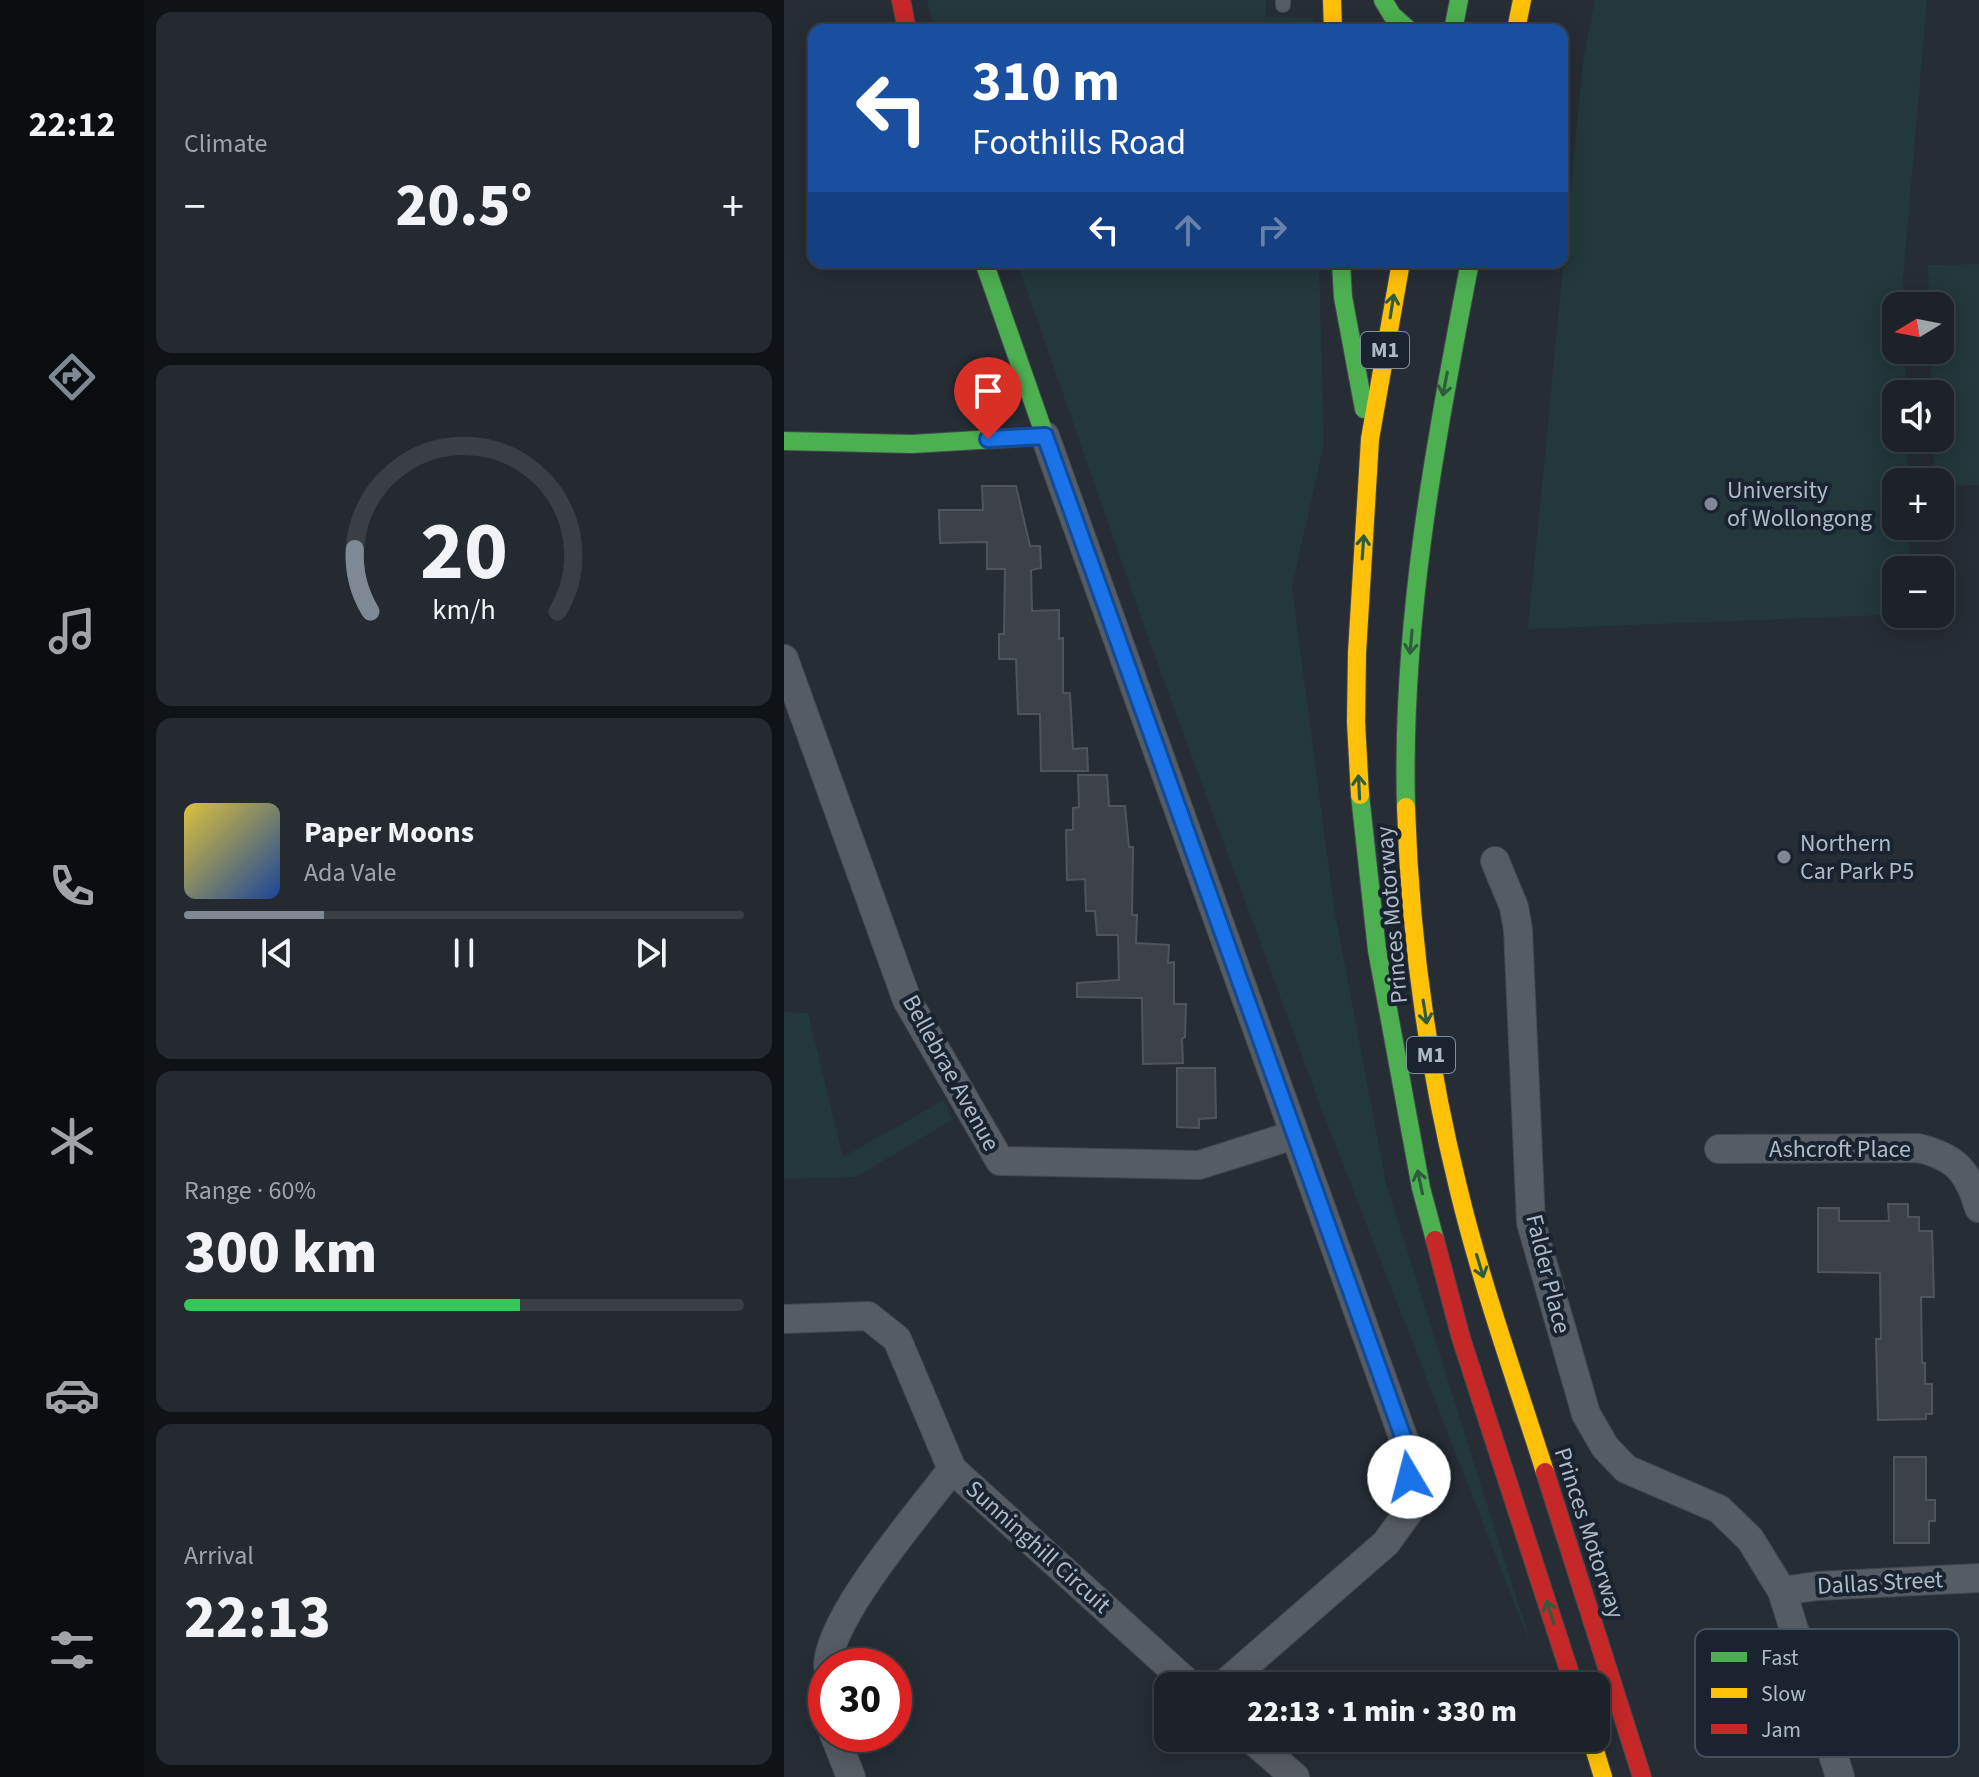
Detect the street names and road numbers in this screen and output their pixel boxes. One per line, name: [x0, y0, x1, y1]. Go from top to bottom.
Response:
road number: M1: [1361, 332, 1409, 368]
street label: Princes Motorway: [1367, 825, 1417, 1005]
street label: Bellebrae Avenue: [894, 988, 1008, 1158]
road number: M1: [1407, 1037, 1455, 1073]
street label: Ashcroft Place: [1769, 1132, 1911, 1167]
street label: Falder Place: [1516, 1211, 1580, 1337]
street label: Princes Motorway: [1545, 1443, 1633, 1623]
street label: Sunninghill Circuit: [958, 1472, 1118, 1622]
street label: Dallas Street: [1816, 1562, 1944, 1604]

